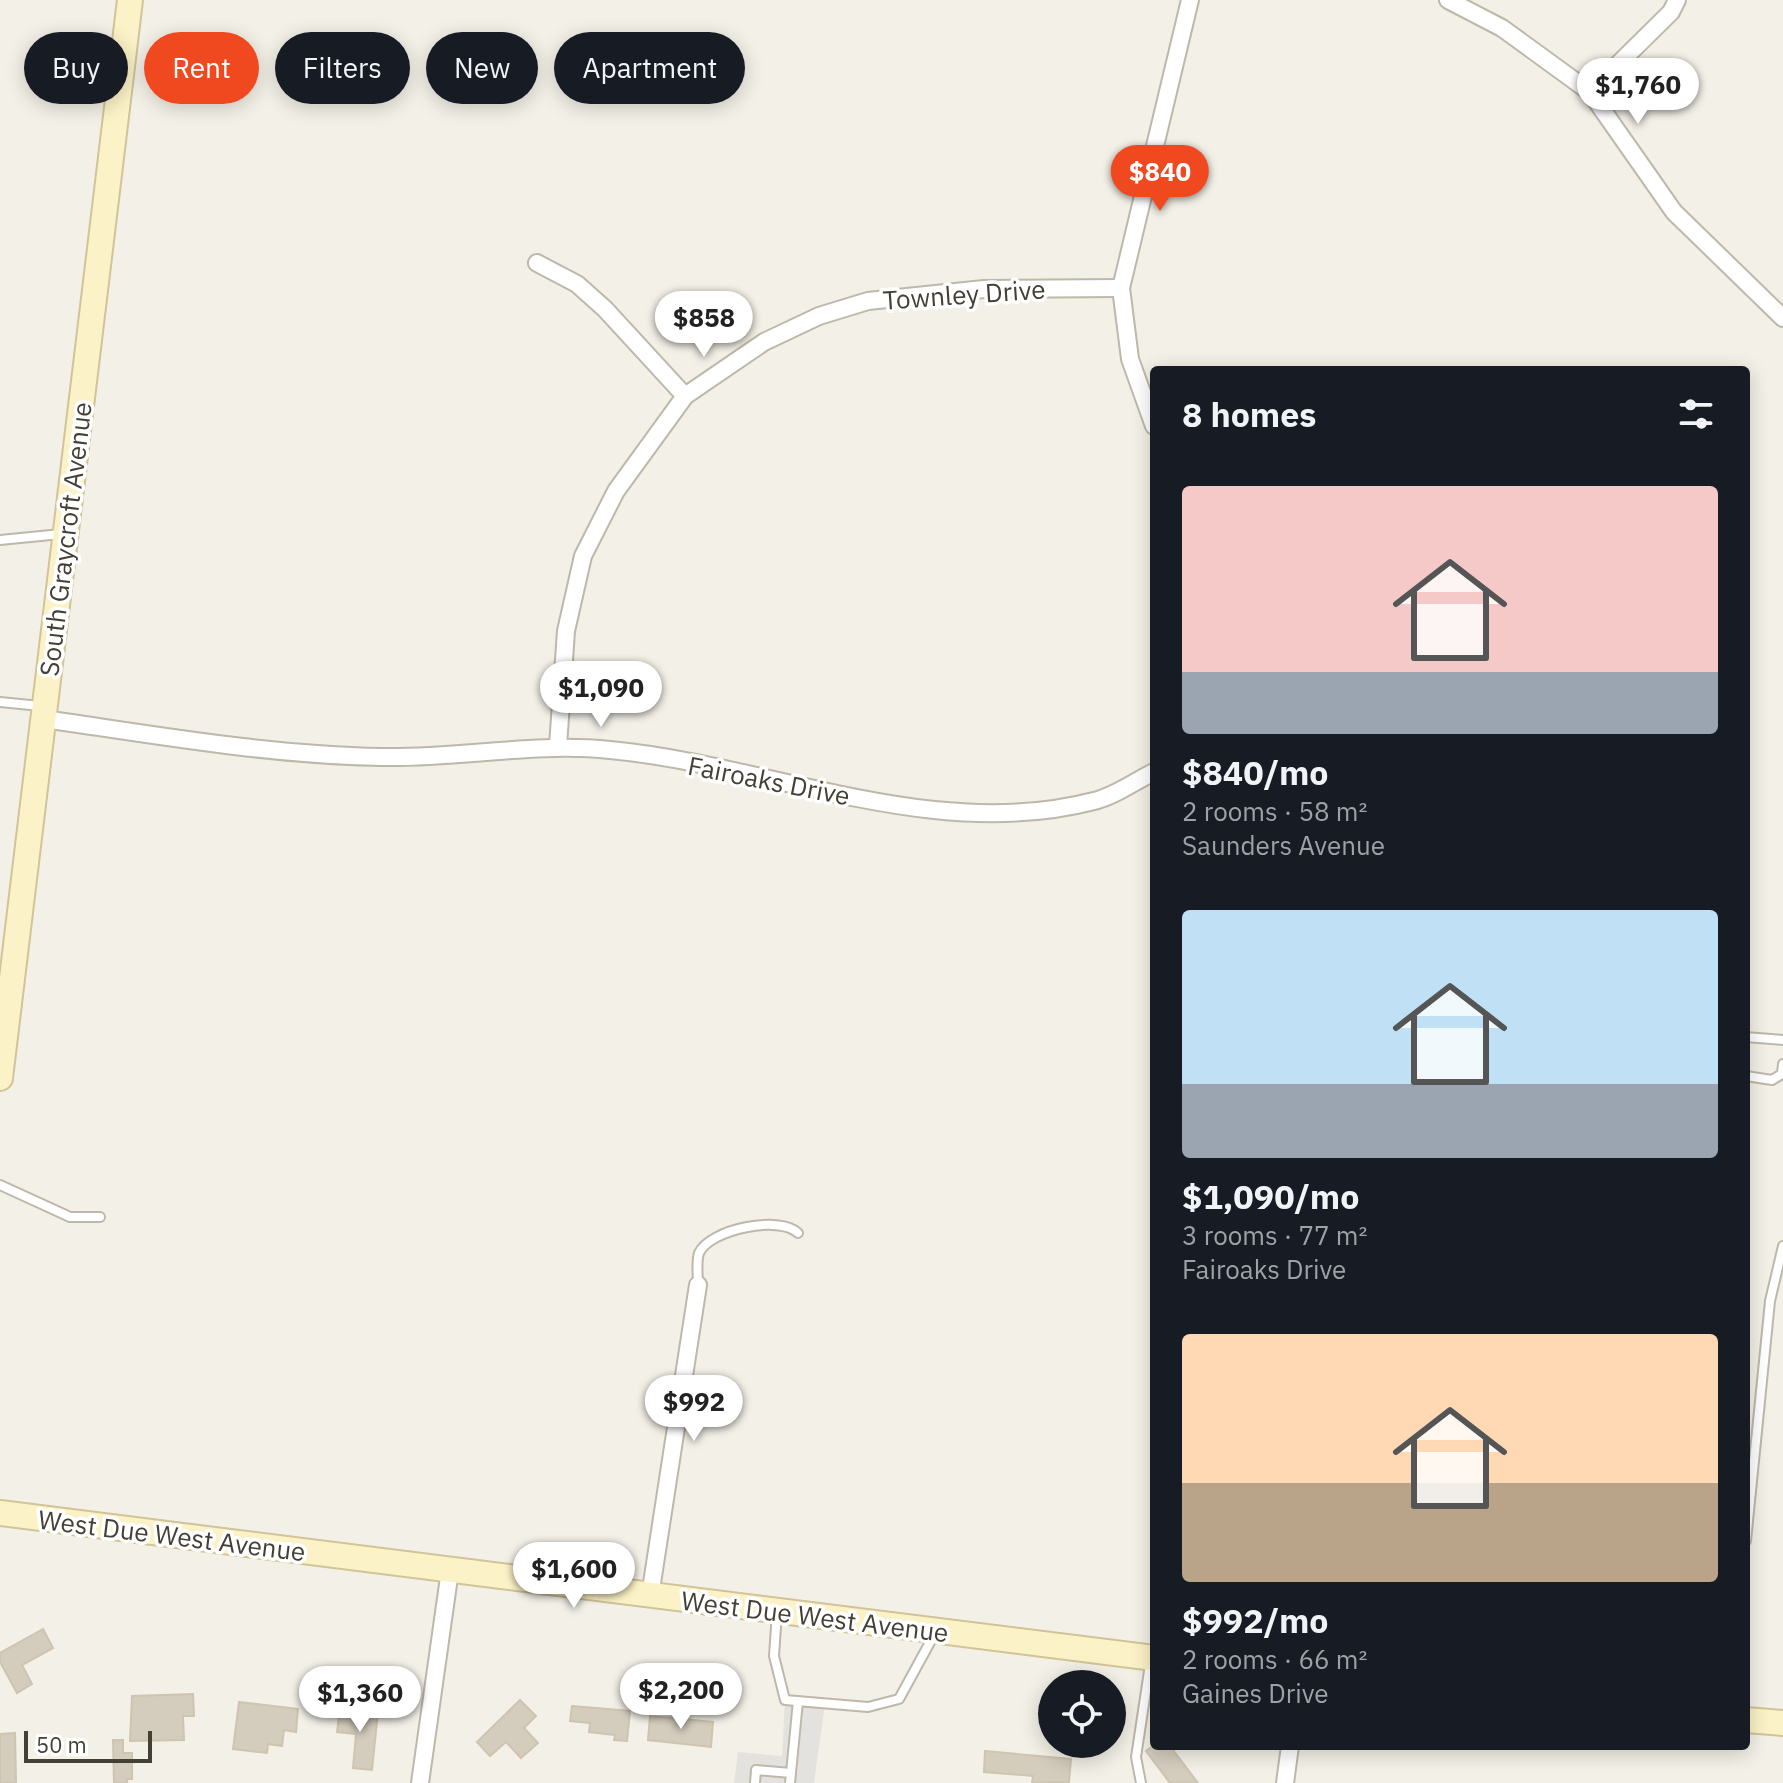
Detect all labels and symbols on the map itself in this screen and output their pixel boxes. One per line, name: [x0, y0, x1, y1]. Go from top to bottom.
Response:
pin: $1,760: [1573, 58, 1703, 126]
pin: $840: [1113, 145, 1207, 213]
street label: Townley Drive: [881, 271, 1047, 317]
pin: $858: [657, 291, 751, 359]
street label: South Graycroft Avenue: [31, 400, 99, 678]
pin: $1,090: [536, 661, 666, 729]
street label: Fairoaks Drive: [685, 748, 853, 812]
pin: $992: [647, 1375, 741, 1443]
street label: West Due West Avenue: [36, 1502, 308, 1568]
pin: $1,600: [509, 1542, 639, 1610]
street label: West Due West Avenue: [679, 1583, 951, 1649]
pin: $2,200: [616, 1663, 746, 1731]
pin: $1,360: [295, 1666, 425, 1734]
scale bar: [24, 1727, 152, 1763]

